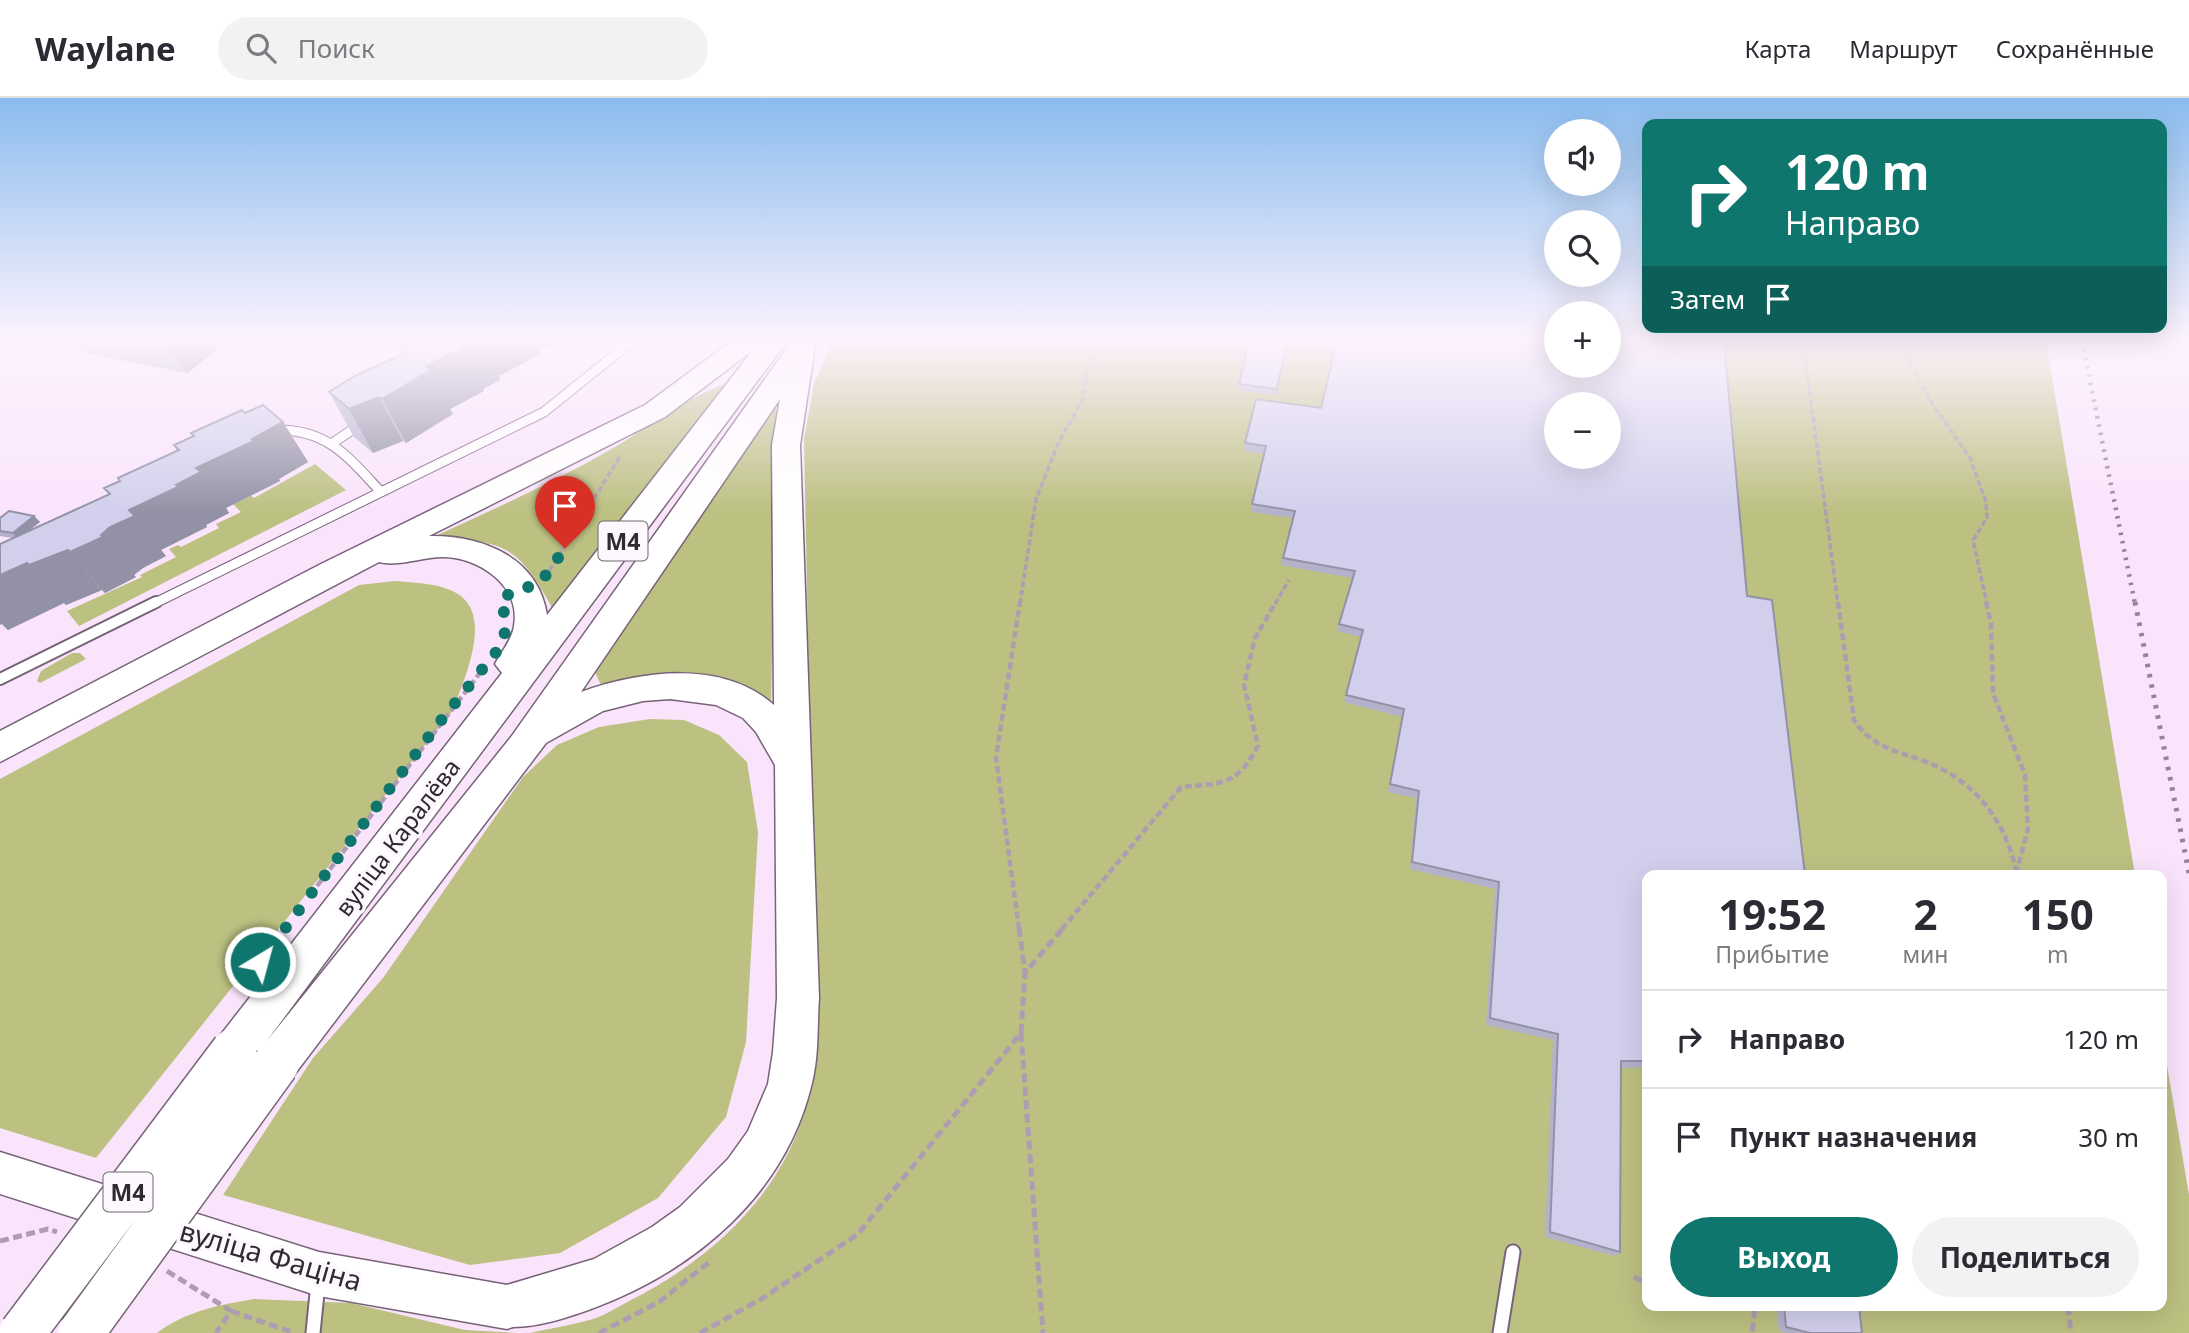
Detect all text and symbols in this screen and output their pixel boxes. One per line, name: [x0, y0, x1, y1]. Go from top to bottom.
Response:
search box: [218, 17, 708, 80]
text: Waylane: [35, 26, 176, 71]
icon: search: [242, 29, 280, 67]
text: Поиск: [298, 30, 375, 66]
text: Карта: [1744, 32, 1811, 65]
text: Маршрут: [1849, 32, 1958, 65]
text: Сохранённые: [1996, 32, 2154, 65]
map controls: [1544, 119, 1621, 469]
button: sound: [1544, 119, 1621, 196]
text: 120 m: [1785, 138, 1930, 204]
icon: right: [1670, 147, 1761, 238]
text: Направо: [1785, 201, 1920, 244]
button: search: [1544, 210, 1621, 287]
icon: arrive: [1759, 280, 1797, 318]
text: Затем: [1670, 281, 1745, 317]
button: +: [1544, 301, 1621, 378]
button: −: [1544, 392, 1621, 469]
pin: [535, 476, 595, 548]
icon: arrive: [546, 487, 584, 525]
road number: М4: [598, 522, 648, 560]
street label: вуліца Каралёва: [327, 752, 467, 922]
text: 19:52: [1718, 885, 1826, 942]
text: 2: [1913, 885, 1937, 942]
text: 150: [2022, 885, 2094, 942]
position arrow: [223, 925, 297, 999]
text: Прибытие: [1715, 938, 1829, 970]
text: мин: [1902, 938, 1948, 970]
text: m: [2047, 938, 2069, 970]
icon: right: [1670, 1020, 1708, 1058]
text: Направо: [1729, 1021, 1845, 1057]
text: 120 m: [2063, 1021, 2139, 1057]
icon: arrive: [1670, 1118, 1708, 1156]
text: Пункт назначения: [1729, 1119, 1977, 1155]
text: 30 m: [2078, 1119, 2139, 1155]
road number: М4: [104, 1172, 152, 1212]
street label: вуліца Фаціна: [176, 1211, 366, 1299]
button: Выход: [1670, 1217, 1898, 1297]
button: Поделиться: [1912, 1217, 2139, 1297]

